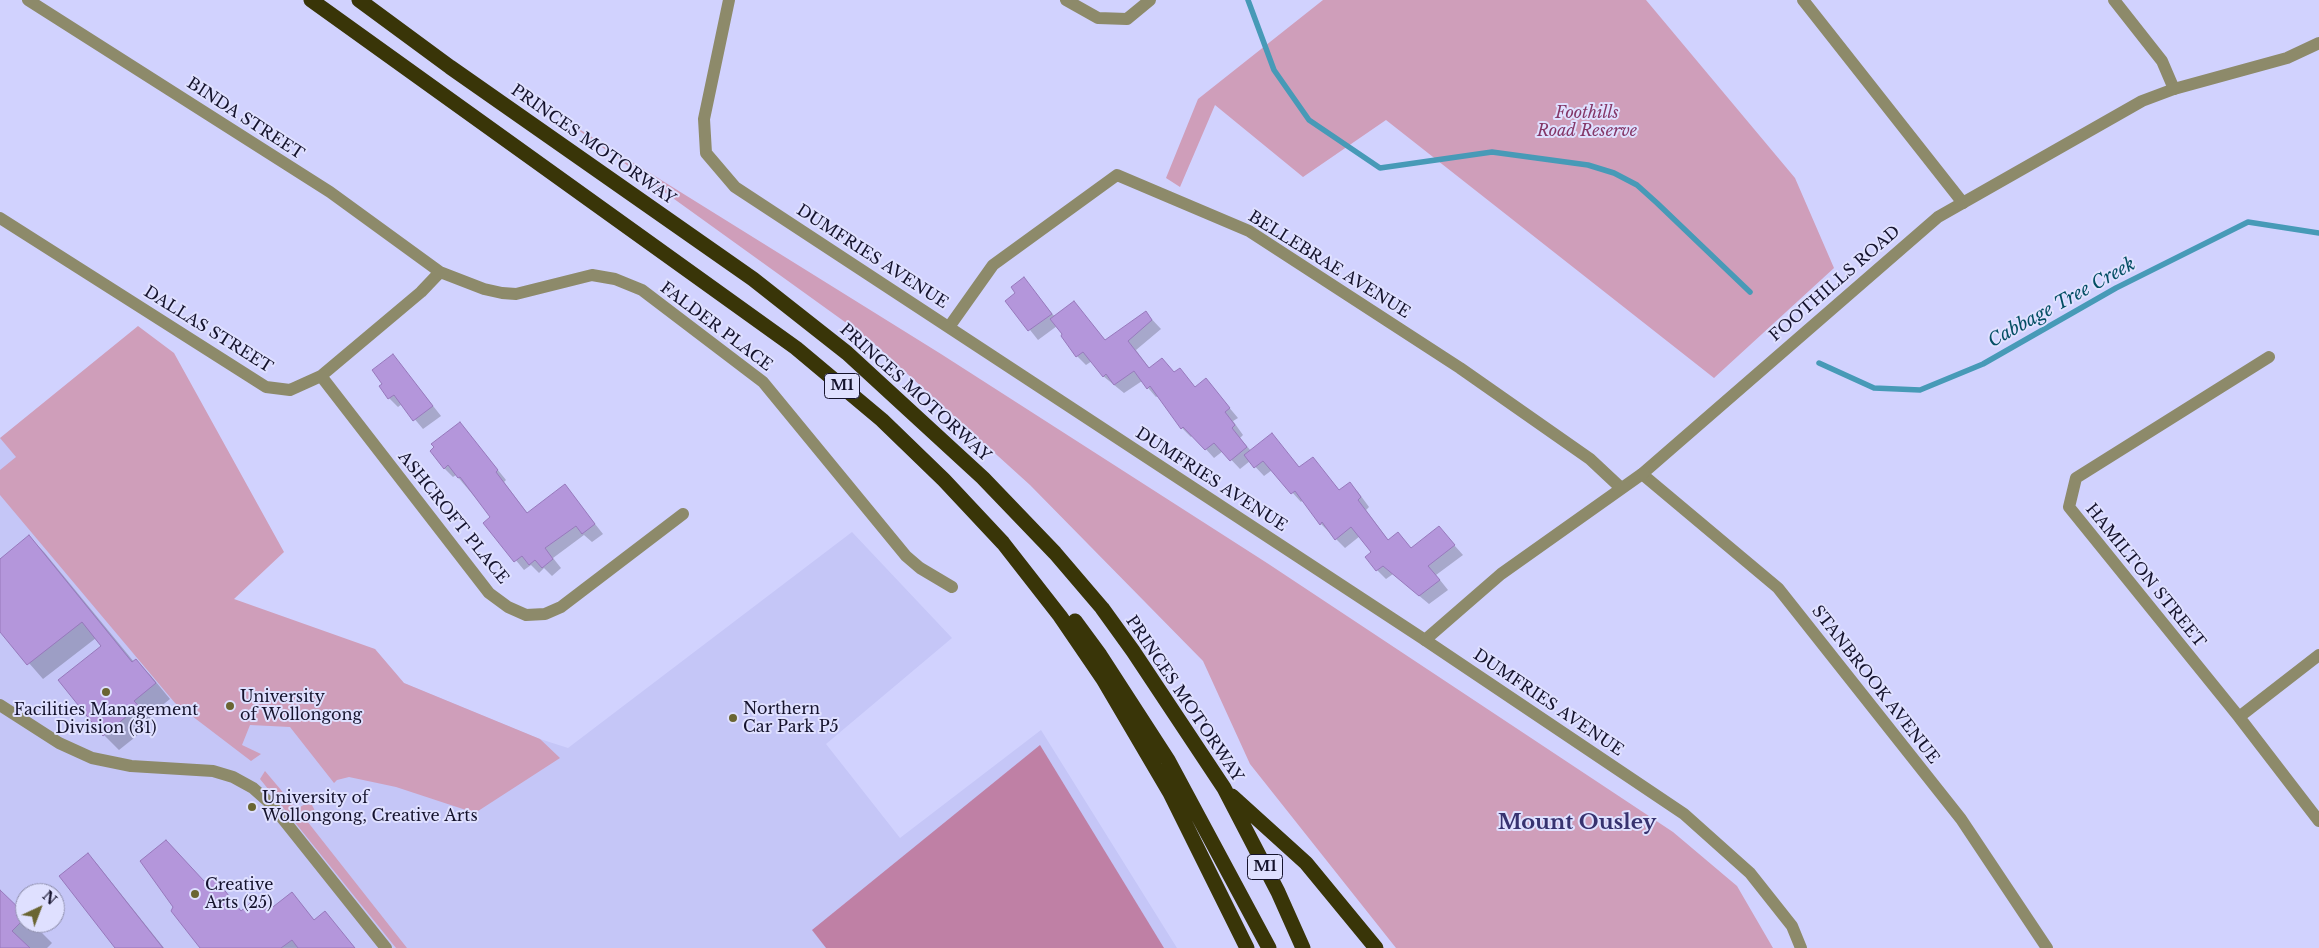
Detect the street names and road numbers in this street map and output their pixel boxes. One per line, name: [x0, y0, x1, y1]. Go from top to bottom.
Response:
street label: BINDA STREET: [183, 74, 307, 164]
street label: PRINCES MOTORWAY: [507, 81, 679, 209]
street label: DUMFRIES AVENUE: [793, 201, 951, 313]
street label: BELLEBRAE AVENUE: [1245, 207, 1413, 323]
street label: FOOTHILLS ROAD: [1766, 222, 1904, 346]
street label: FALDER PLACE: [656, 279, 776, 375]
street label: DALLAS STREET: [140, 283, 276, 377]
street label: PRINCES MOTORWAY: [836, 320, 994, 466]
road number: M1: [824, 374, 860, 398]
street label: DUMFRIES AVENUE: [1132, 424, 1290, 536]
street label: ASHCROFT PLACE: [394, 448, 512, 588]
street label: HAMILTON STREET: [2081, 500, 2209, 652]
street label: STANBROOK AVENUE: [1807, 602, 1943, 768]
street label: PRINCES MOTORWAY: [1121, 612, 1247, 786]
street label: DUMFRIES AVENUE: [1469, 646, 1627, 760]
road number: M1: [1248, 854, 1282, 880]

